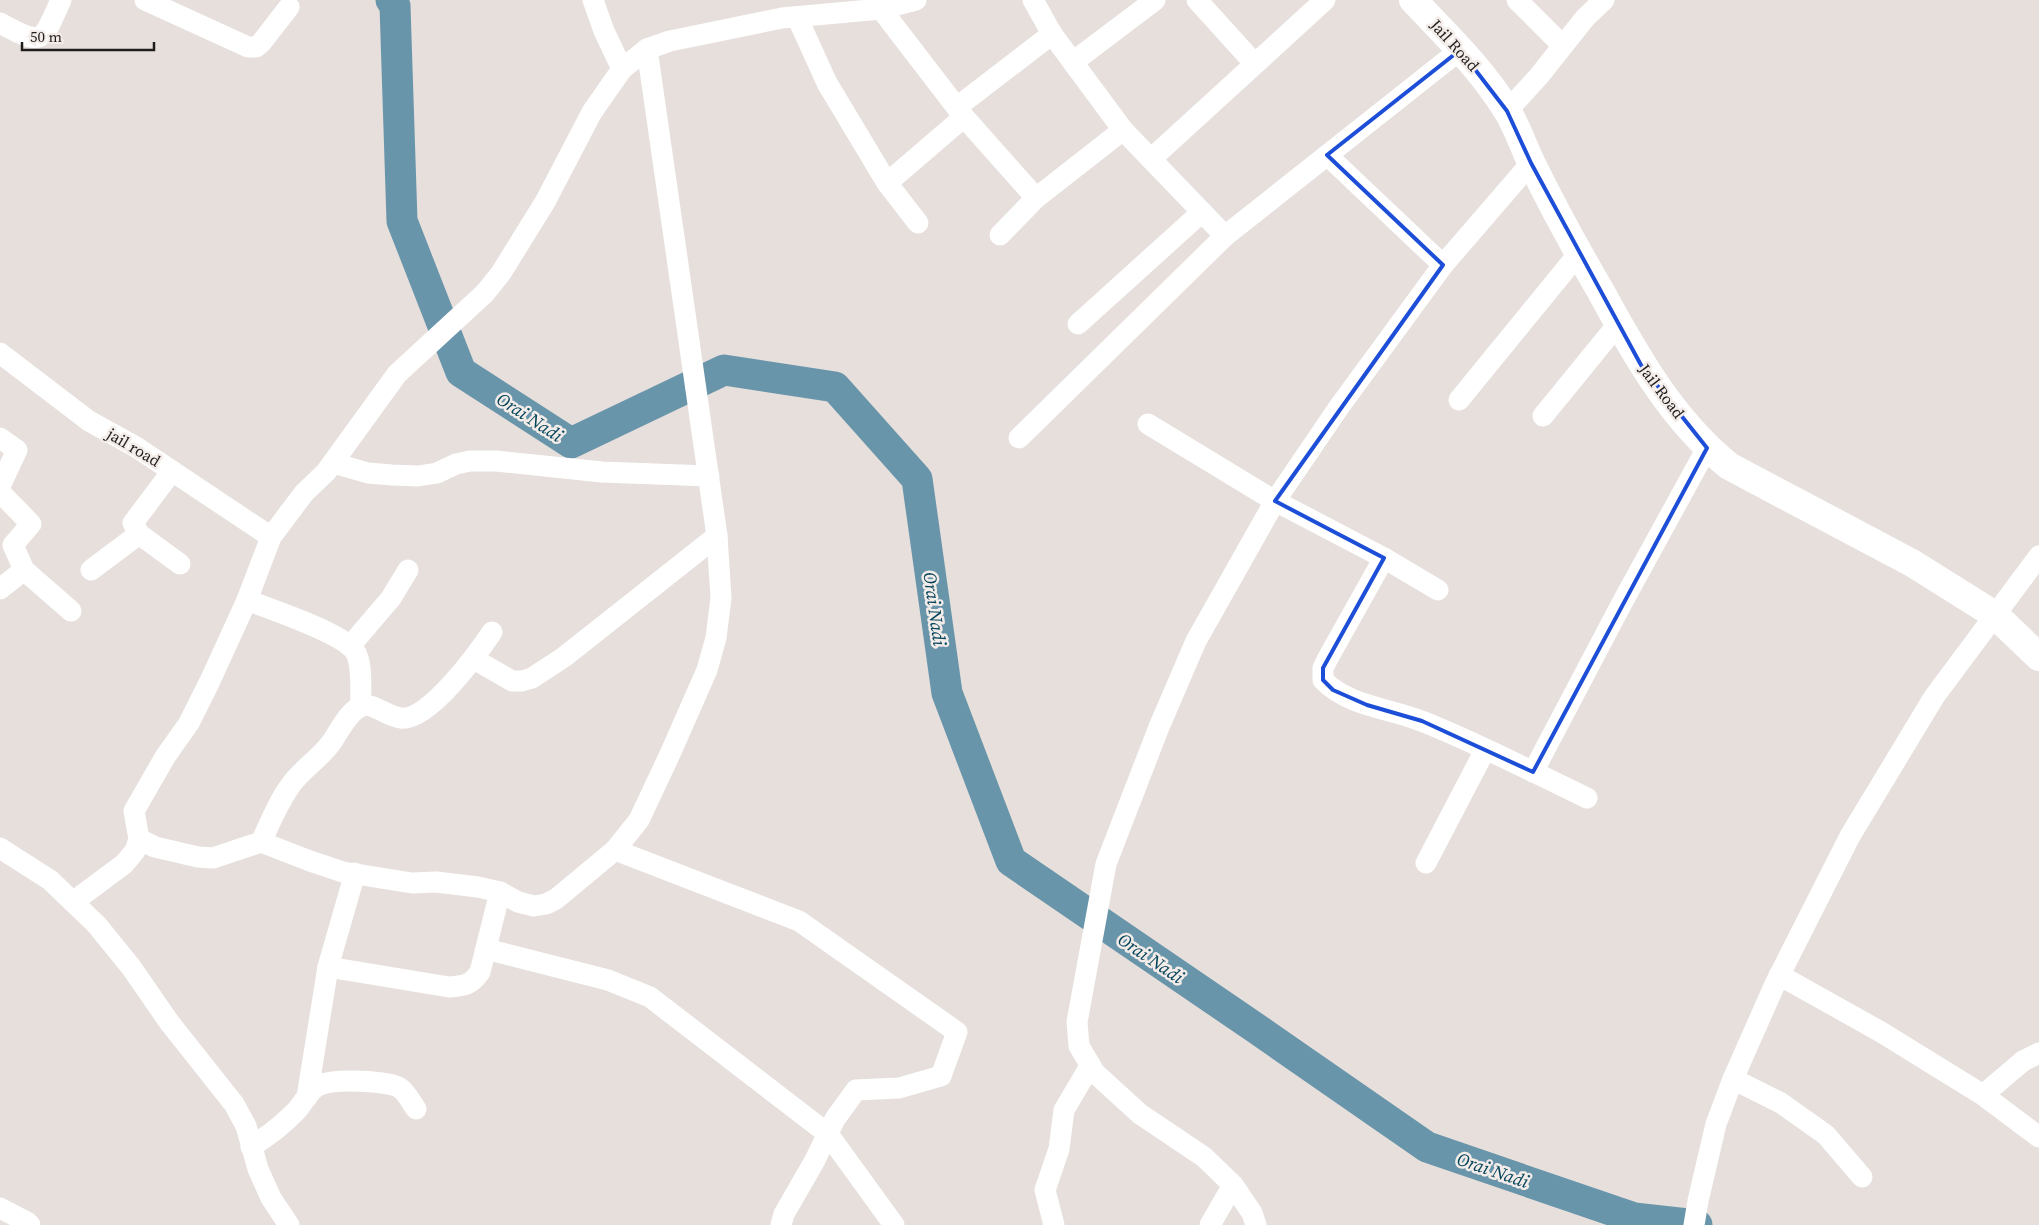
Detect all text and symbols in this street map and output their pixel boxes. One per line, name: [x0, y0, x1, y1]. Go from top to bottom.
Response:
street label: Jail Road: [1425, 13, 1484, 76]
scale bar: [22, 20, 155, 52]
text: 50 m: [30, 26, 62, 47]
street label: Jail Road: [1634, 358, 1690, 423]
water label: Orai Nadi: [492, 386, 568, 448]
street label: jail road: [102, 421, 165, 471]
water label: Orai Nadi: [917, 570, 953, 648]
water label: Orai Nadi: [1113, 927, 1189, 989]
water label: Orai Nadi: [1454, 1146, 1533, 1194]

